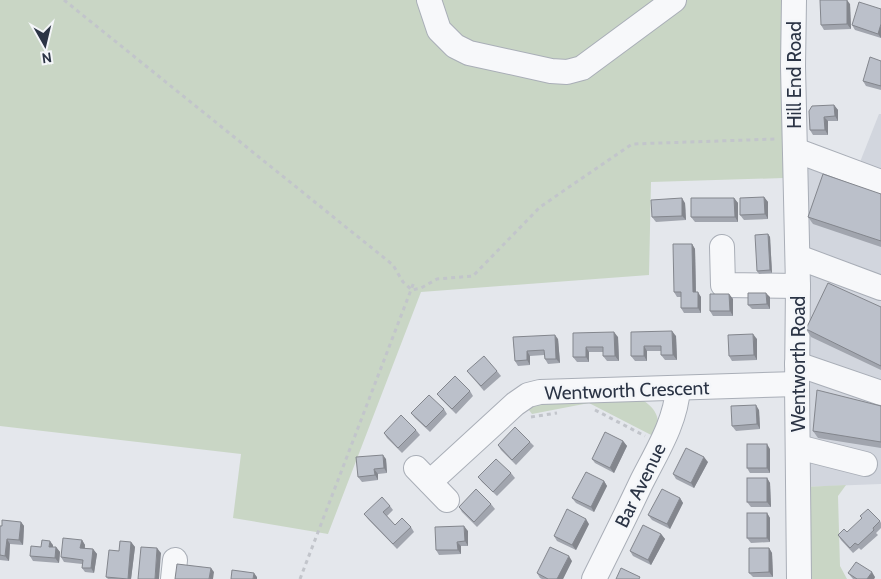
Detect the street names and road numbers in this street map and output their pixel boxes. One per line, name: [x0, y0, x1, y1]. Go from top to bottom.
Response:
street label: Hill End Road: [783, 21, 806, 129]
street label: Wentworth Road: [787, 296, 810, 432]
street label: Wentworth Crescent: [544, 376, 710, 405]
street label: Bar Avenue: [610, 439, 671, 531]

